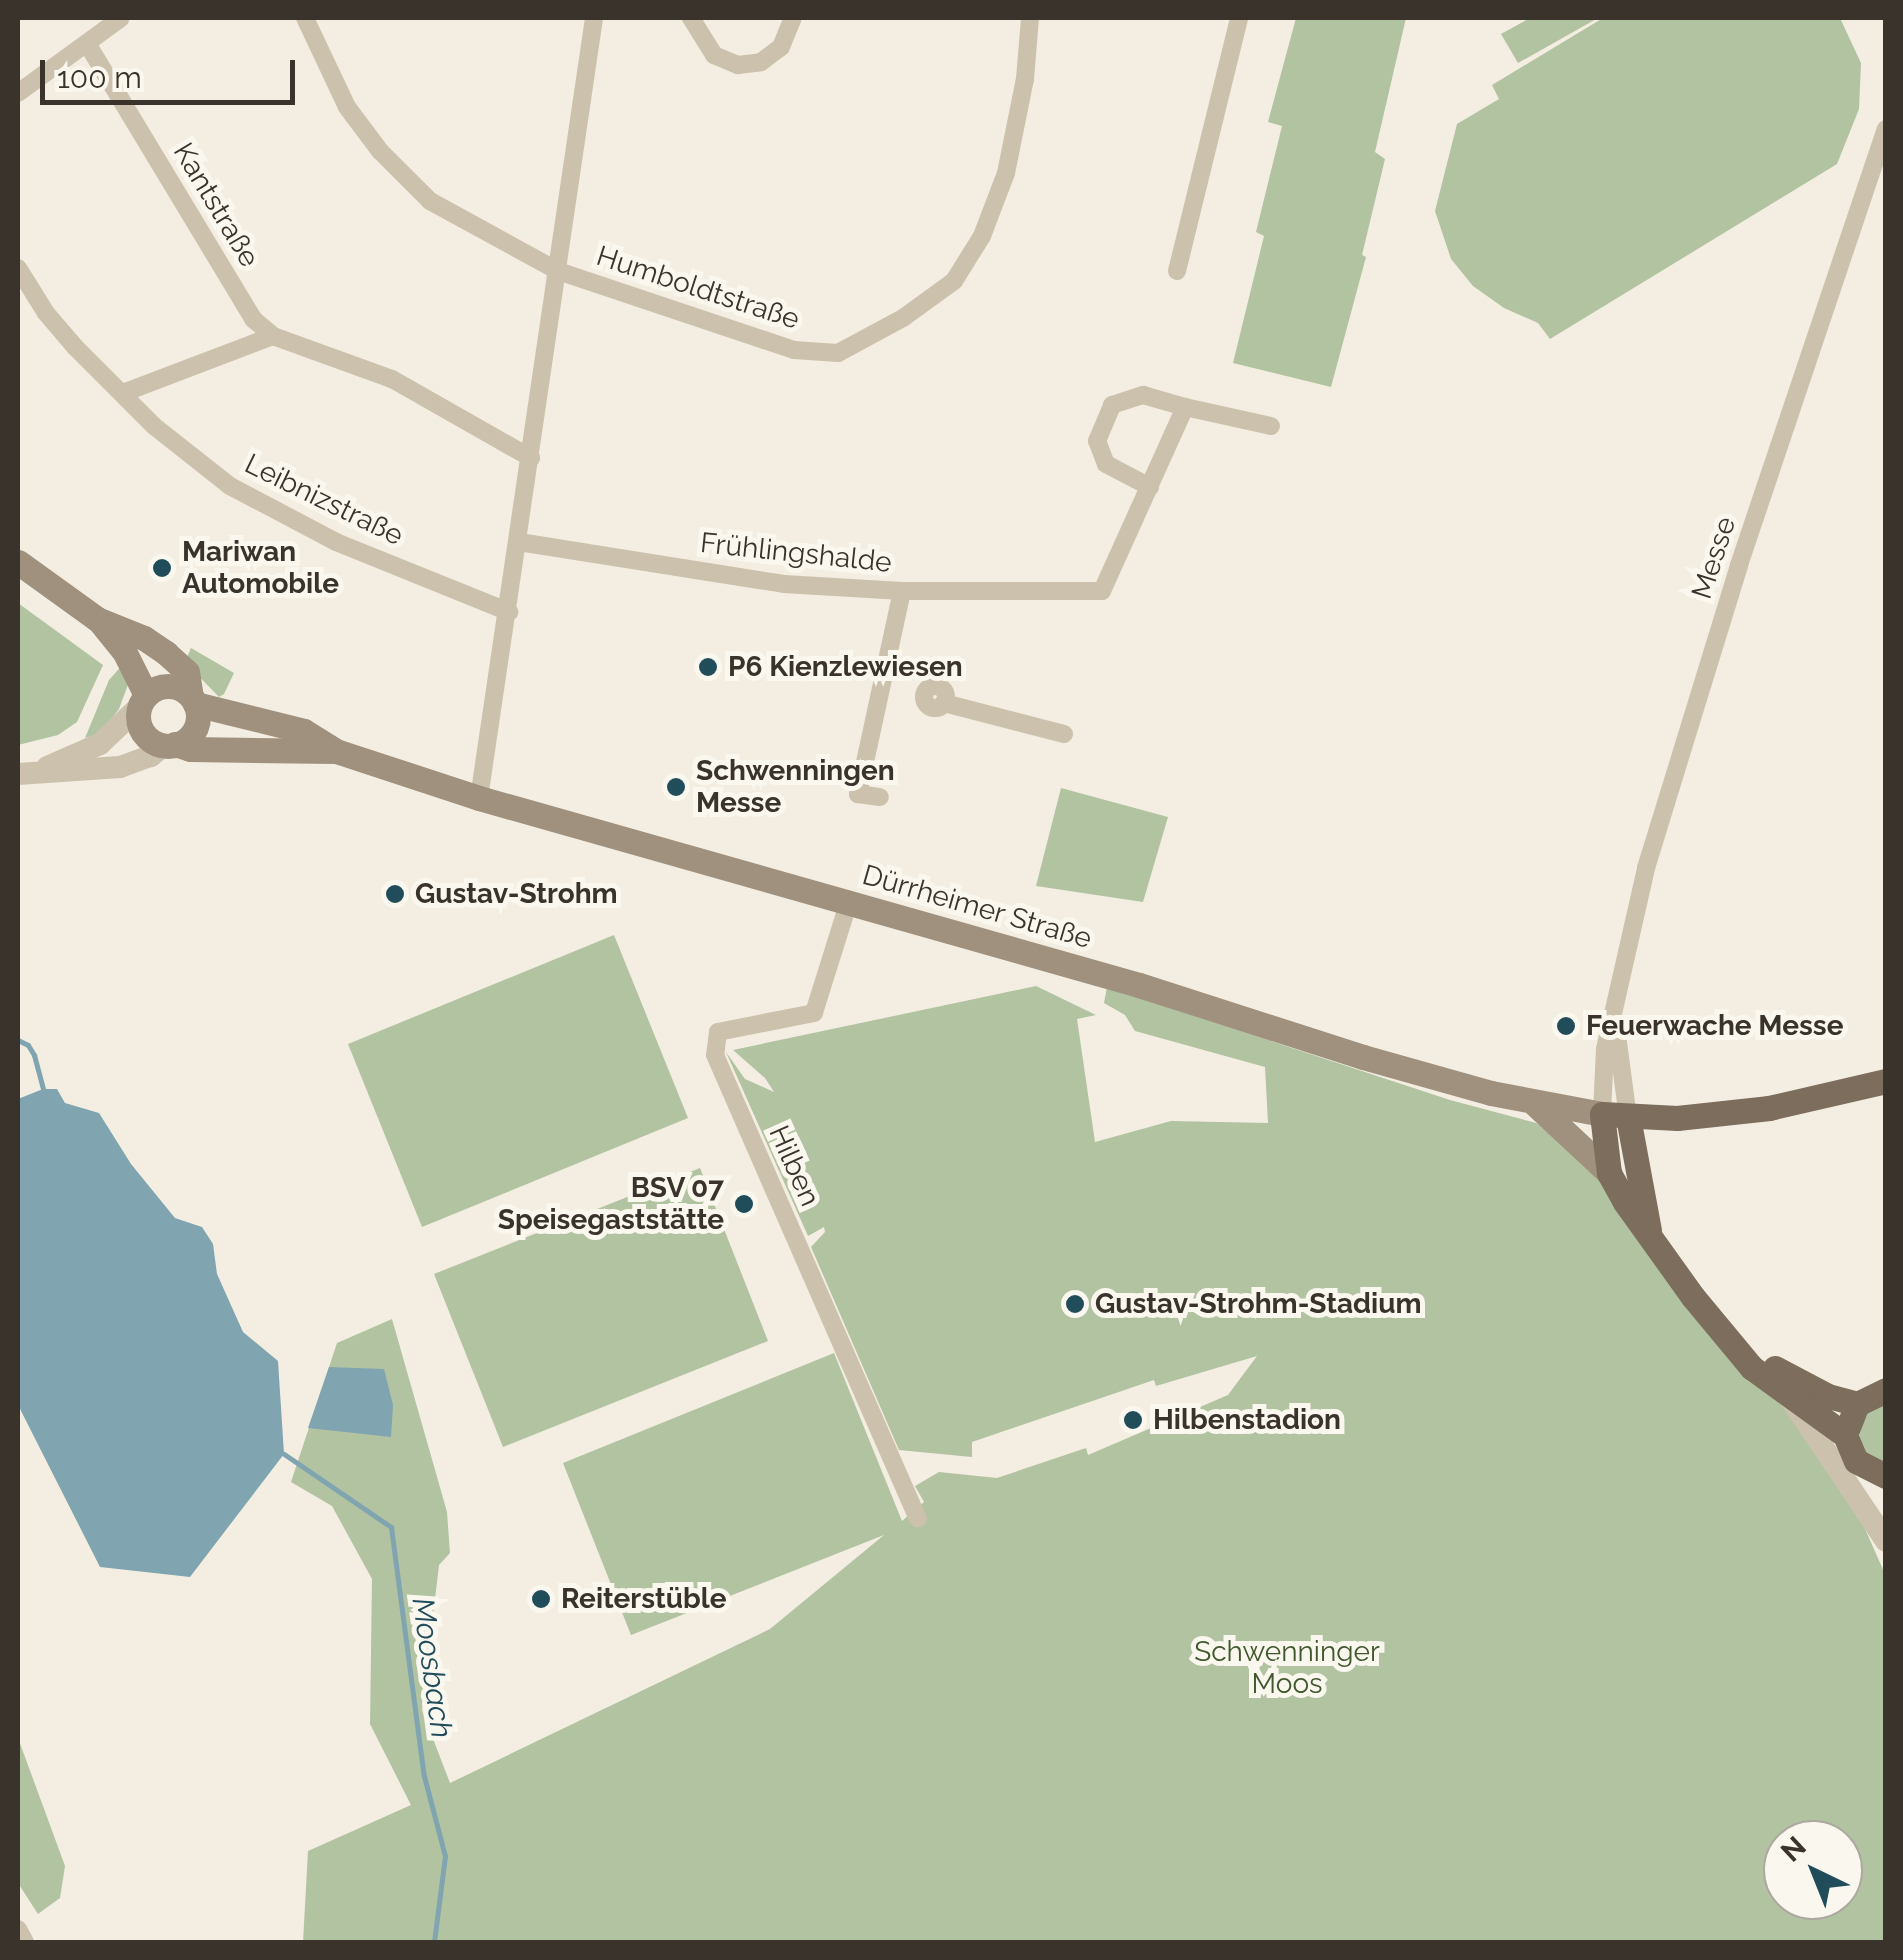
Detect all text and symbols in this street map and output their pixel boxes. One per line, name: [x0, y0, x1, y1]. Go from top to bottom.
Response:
scale bar: [45, 40, 300, 102]
text: 100 m: [57, 60, 142, 95]
street label: Kantstraße: [166, 137, 266, 273]
street label: Humboldtstraße: [592, 239, 804, 337]
street label: Leibnizstraße: [239, 447, 409, 553]
street label: Messe: [1685, 513, 1743, 603]
street label: Frühlingshalde: [699, 526, 893, 580]
place label: Mariwan Automobile: [182, 535, 339, 601]
marker: Mariwan Automobile: [151, 557, 173, 579]
place label: P6 Kienzlewiesen: [728, 650, 963, 684]
marker: P6 Kienzlewiesen: [697, 656, 719, 678]
place label: Schwenningen Messe: [696, 754, 895, 820]
marker: Schwenningen Messe: [665, 776, 687, 798]
street label: Dürrheimer Straße: [858, 858, 1096, 956]
place label: Gustav-Strohm: [415, 877, 618, 911]
marker: Gustav-Strohm: [384, 883, 406, 905]
place label: Feuerwache Messe: [1586, 1009, 1843, 1043]
marker: Feuerwache Messe: [1555, 1015, 1577, 1037]
street label: Hilben: [761, 1121, 827, 1211]
place label: BSV 07 Speisegaststätte: [498, 1171, 724, 1237]
marker: BSV 07 Speisegaststätte: [733, 1193, 755, 1215]
place label: Gustav-Strohm-Stadium: [1095, 1287, 1422, 1321]
marker: Gustav-Strohm-Stadium: [1064, 1293, 1086, 1315]
place label: Hilbenstadion: [1153, 1403, 1341, 1437]
marker: Hilbenstadion: [1122, 1409, 1144, 1431]
place label: Reiterstüble: [561, 1582, 726, 1616]
marker: Reiterstüble: [530, 1588, 552, 1610]
water label: Moosbach: [404, 1595, 460, 1741]
park label: Schwenninger Moos: [1194, 1635, 1380, 1701]
north arrow: [1763, 1820, 1863, 1920]
text: N: [1774, 1830, 1813, 1869]

